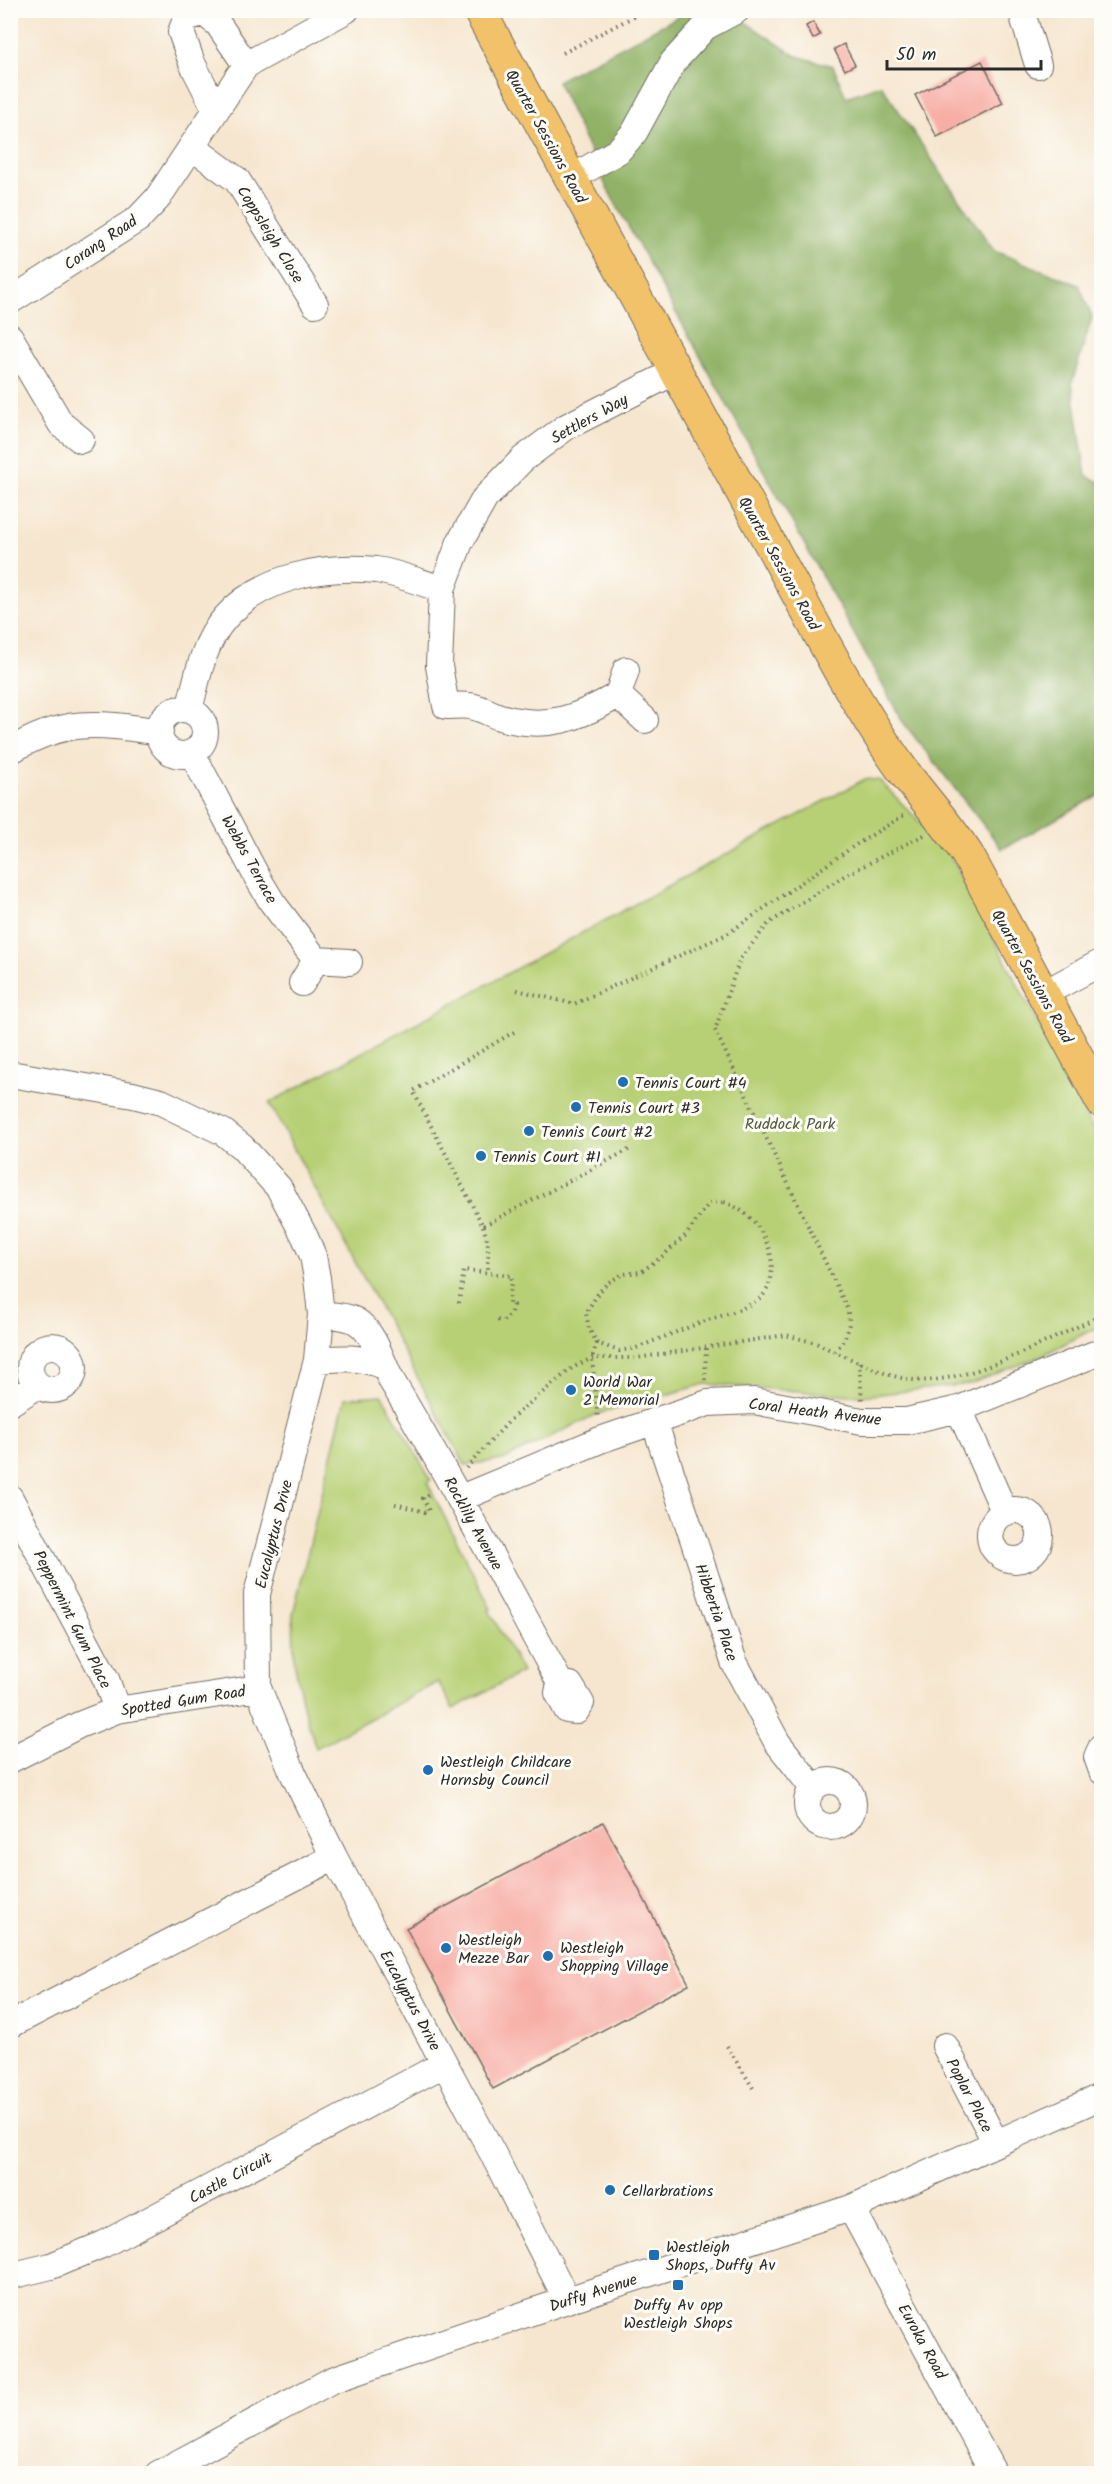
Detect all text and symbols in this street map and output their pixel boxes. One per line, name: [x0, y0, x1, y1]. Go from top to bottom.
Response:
scale bar: [887, 33, 1042, 71]
text: 50 m: [896, 41, 936, 70]
street label: Quarter Sessions Road: [498, 65, 593, 209]
street label: Coppsleigh Close: [230, 181, 310, 289]
street label: Corang Road: [59, 209, 144, 277]
street label: Settlers Way: [546, 387, 634, 451]
street label: Quarter Sessions Road: [731, 492, 826, 636]
street label: Webbs Terrace: [214, 811, 283, 909]
street label: Quarter Sessions Road: [984, 905, 1079, 1049]
place label: Tennis Court #4: [635, 1071, 747, 1096]
marker: Tennis Court #4: [616, 1075, 630, 1089]
place label: Tennis Court #3: [588, 1096, 700, 1121]
marker: Tennis Court #3: [569, 1100, 583, 1114]
park label: Ruddock Park: [745, 1112, 836, 1137]
place label: Tennis Court #2: [541, 1120, 653, 1145]
marker: Tennis Court #2: [522, 1124, 536, 1138]
place label: Tennis Court #1: [493, 1145, 601, 1170]
marker: Tennis Court #1: [474, 1149, 488, 1163]
place label: World War 2 Memorial: [583, 1370, 659, 1413]
marker: World War 2 Memorial: [564, 1383, 578, 1397]
street label: Coral Heath Avenue: [747, 1392, 883, 1433]
street label: Rocklily Avenue: [437, 1472, 509, 1575]
street label: Eucalyptus Drive: [249, 1477, 300, 1591]
street label: Peppermint Gum Place: [26, 1546, 117, 1693]
street label: Hibbertia Place: [687, 1560, 744, 1665]
street label: Spotted Gum Road: [119, 1679, 248, 1724]
place label: Westleigh Childcare Hornsby Council: [440, 1750, 571, 1793]
marker: Westleigh Childcare Hornsby Council: [421, 1763, 435, 1777]
place label: Westleigh Mezze Bar: [458, 1928, 530, 1971]
place label: Westleigh Shopping Village: [560, 1936, 668, 1979]
marker: Westleigh Mezze Bar: [439, 1941, 453, 1955]
street label: Eucalyptus Drive: [373, 1946, 447, 2056]
marker: Westleigh Shopping Village: [541, 1949, 555, 1963]
street label: Poplar Place: [939, 2054, 999, 2137]
street label: Castle Circuit: [185, 2146, 278, 2211]
place label: Cellarbrations: [622, 2179, 713, 2204]
marker: Cellarbrations: [603, 2183, 617, 2197]
place label: Westleigh Shops, Duffy Av: [666, 2235, 776, 2278]
marker: Westleigh Shops, Duffy Av: [647, 2248, 661, 2262]
street label: Duffy Avenue: [546, 2267, 641, 2319]
marker: Duffy Av opp Westleigh Shops: [671, 2278, 685, 2292]
place label: Duffy Av opp Westleigh Shops: [623, 2293, 733, 2336]
street label: Euroka Road: [891, 2299, 953, 2385]

